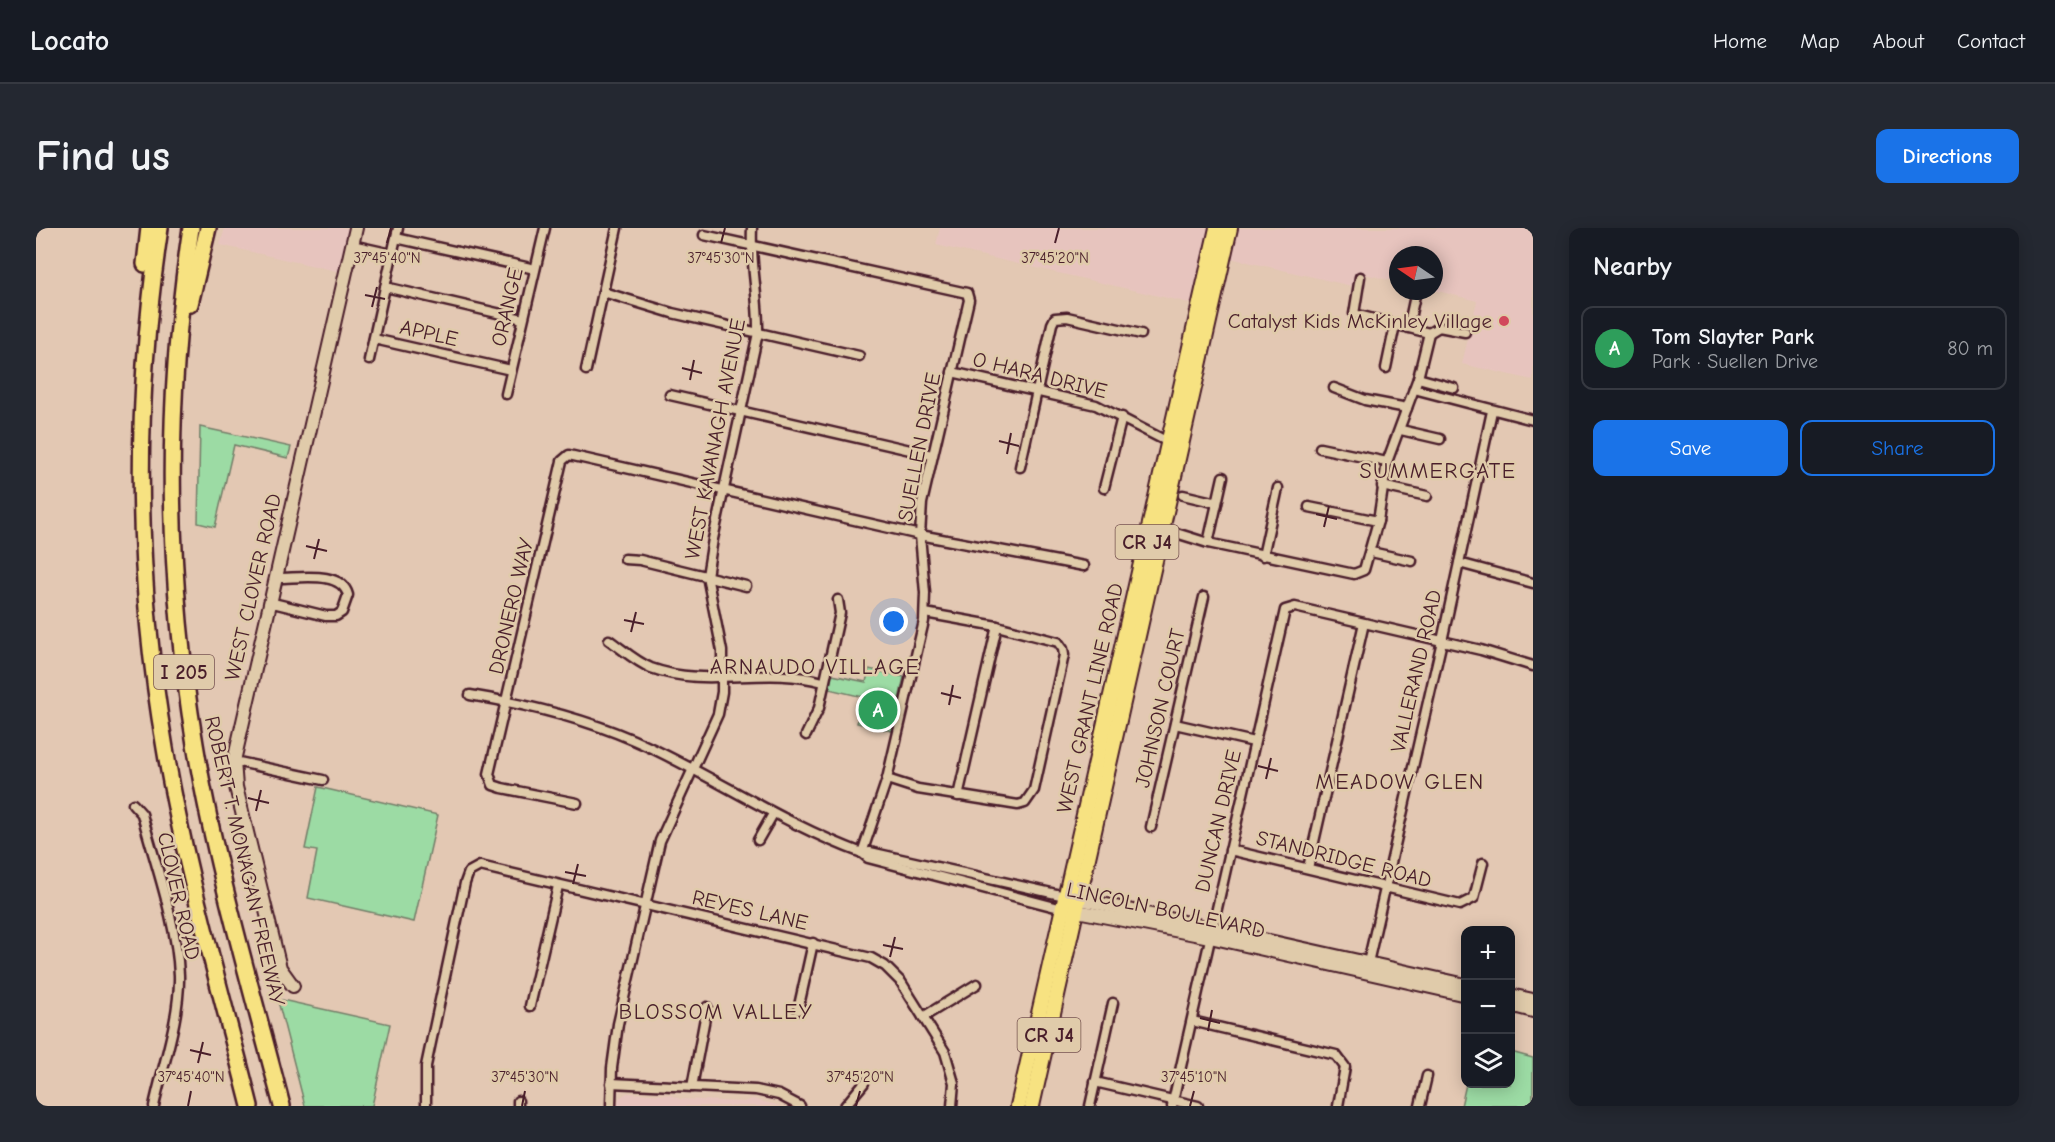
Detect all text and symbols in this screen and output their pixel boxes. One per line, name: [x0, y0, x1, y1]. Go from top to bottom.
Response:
text: Locato: [30, 25, 109, 57]
text: Home: [1713, 29, 1767, 53]
text: Map: [1800, 29, 1840, 53]
text: About: [1873, 29, 1924, 53]
text: Contact: [1957, 29, 2025, 53]
button: Directions: [1876, 129, 2019, 183]
text: Find us: [36, 132, 170, 181]
north arrow: [1389, 246, 1443, 300]
text: 37°45'40"N: [353, 249, 421, 267]
text: 37°45'30"N: [687, 249, 755, 267]
text: 37°45'20"N: [1021, 249, 1089, 267]
text: Nearby: [1593, 252, 1672, 282]
street label: ORANGE: [486, 265, 528, 349]
place label: Catalyst Kids McKinley Village: [1228, 309, 1492, 333]
marker: Catalyst Kids McKinley Village: [1497, 314, 1511, 328]
street label: APPLE: [398, 315, 460, 351]
street label: WEST KAVANAGH AVENUE: [680, 316, 750, 562]
text: Tom Slayter Park: [1652, 324, 1814, 350]
text: A: [1609, 337, 1620, 360]
text: 80 m: [1947, 337, 1993, 360]
street label: O HARA DRIVE: [970, 347, 1110, 403]
text: Park · Suellen Drive: [1652, 350, 1818, 373]
street label: SUELLEN DRIVE: [893, 371, 945, 523]
button: Save: [1593, 420, 1788, 476]
button: Share: [1800, 420, 1995, 476]
district label: SUMMERGATE: [1359, 458, 1517, 484]
street label: WEST CLOVER ROAD: [220, 491, 286, 683]
road number: CR J4: [1116, 525, 1178, 559]
street label: DRONERO WAY: [484, 535, 538, 677]
street label: WEST GRANT LINE ROAD: [1052, 581, 1128, 815]
street label: VALLERAND ROAD: [1386, 587, 1446, 755]
your location: [879, 607, 908, 636]
street label: JOHNSON COURT: [1130, 626, 1190, 790]
district label: ARNAUDO VILLAGE: [710, 654, 920, 680]
road number: I 205: [154, 655, 214, 689]
pin: A: [858, 688, 898, 732]
street label: ROBERT T. MONAGAN FREEWAY: [200, 714, 290, 1009]
street label: DUNCAN DRIVE: [1190, 747, 1246, 895]
district label: MEADOW GLEN: [1315, 769, 1485, 795]
street label: STANDRIDGE ROAD: [1254, 826, 1434, 892]
street label: CLOVER ROAD: [153, 830, 205, 962]
street label: LINCOLN BOULEVARD: [1065, 877, 1267, 943]
street label: REYES LANE: [690, 885, 810, 935]
map controls: [1461, 926, 1515, 1088]
button: +: [1461, 926, 1515, 980]
button: −: [1461, 980, 1515, 1034]
district label: BLOSSOM VALLEY: [619, 999, 813, 1025]
road number: CR J4: [1018, 1018, 1080, 1052]
button: layers: [1461, 1034, 1515, 1088]
text: 37°45'40"N: [157, 1068, 225, 1086]
text: 37°45'30"N: [491, 1068, 559, 1086]
text: 37°45'20"N: [826, 1068, 894, 1086]
text: 37°45'10"N: [1161, 1068, 1227, 1086]

